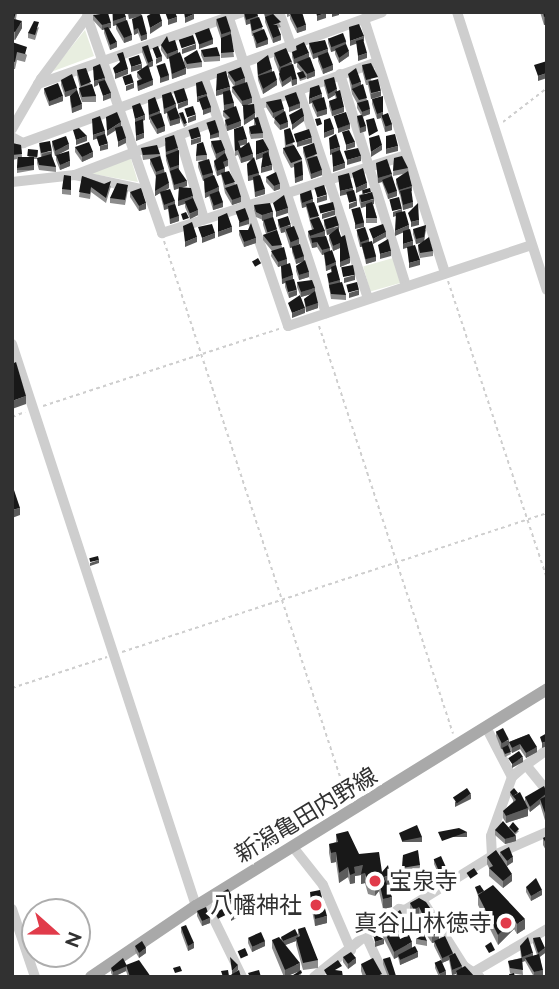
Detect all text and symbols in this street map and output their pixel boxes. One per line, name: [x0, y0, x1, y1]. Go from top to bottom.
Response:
street label: 新潟亀田内野線: [230, 762, 382, 868]
place label: 宝泉寺: [389, 867, 458, 895]
marker: 宝泉寺: [367, 873, 383, 889]
place label: 八幡神社: [210, 891, 302, 919]
marker: 八幡神社: [308, 897, 324, 913]
north arrow: [21, 898, 91, 968]
place label: 真谷山林徳寺: [354, 909, 492, 937]
marker: 真谷山林徳寺: [498, 915, 514, 931]
text: N: [61, 929, 87, 951]

